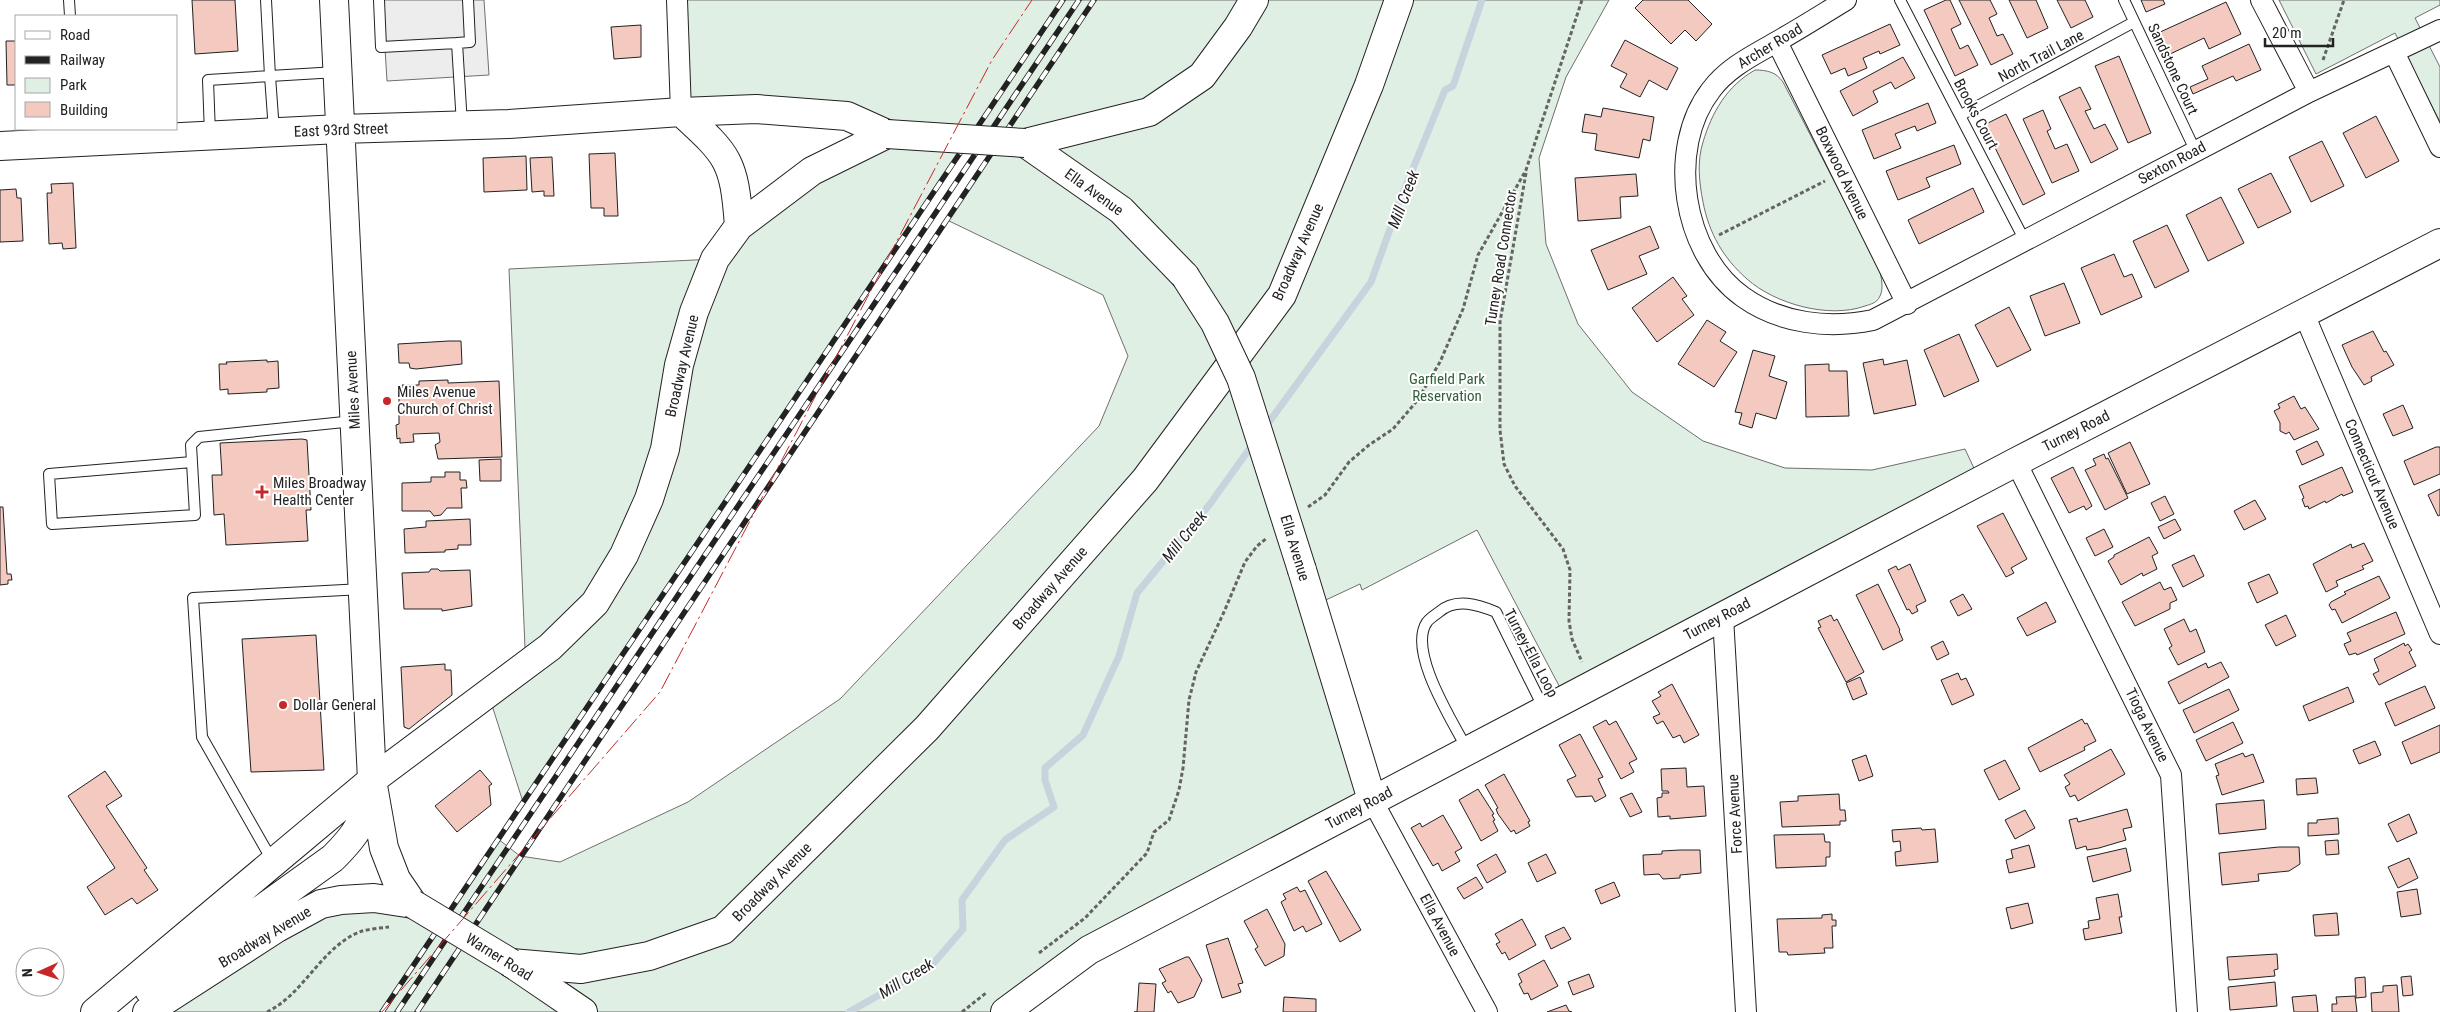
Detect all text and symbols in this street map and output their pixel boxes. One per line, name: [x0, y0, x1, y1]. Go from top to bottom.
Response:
legend: [15, 15, 178, 130]
scale bar: [2265, 15, 2332, 47]
street label: Archer Road: [1734, 20, 1806, 72]
street label: Sandstone Court: [2144, 20, 2202, 118]
text: 20 m: [2272, 24, 2302, 42]
text: Road: [60, 26, 90, 44]
street label: North Trail Lane: [1995, 26, 2087, 86]
text: Railway: [60, 51, 105, 69]
text: Park: [60, 76, 87, 94]
street label: Brooks Court: [1950, 76, 2002, 152]
text: Building: [60, 101, 108, 119]
street label: East 93rd Street: [293, 119, 389, 141]
street label: Boxwood Avenue: [1812, 124, 1872, 222]
street label: Sexton Road: [2135, 138, 2209, 188]
street label: Ella Avenue: [1061, 165, 1127, 219]
water label: Mill Creek: [1384, 166, 1424, 231]
street label: Turney Road Connector: [1481, 188, 1521, 327]
street label: Broadway Avenue: [1269, 201, 1327, 303]
street label: Broadway Avenue: [661, 313, 703, 419]
street label: Miles Avenue: [342, 350, 364, 430]
park label: Garfield Park Reservation: [1409, 370, 1485, 405]
place label: Miles Avenue Church of Christ: [397, 383, 493, 418]
marker: Miles Avenue Church of Christ: [381, 395, 393, 407]
street label: Turney Road: [2039, 406, 2113, 456]
street label: Connecticut Avenue: [2341, 416, 2403, 532]
place label: Miles Broadway Health Center: [273, 474, 366, 509]
marker: Miles Broadway Health Center: [255, 485, 269, 499]
water label: Mill Creek: [1158, 506, 1212, 566]
street label: Ella Avenue: [1276, 513, 1314, 583]
street label: Broadway Avenue: [1009, 543, 1091, 633]
street label: Turney Road: [1681, 594, 1753, 644]
street label: Turney-Ella Loop: [1500, 606, 1562, 700]
street label: Tioga Avenue: [2121, 685, 2173, 765]
place label: Dollar General: [293, 696, 376, 714]
marker: Dollar General: [277, 699, 289, 711]
street label: Force Avenue: [1724, 774, 1746, 854]
street label: Turney Road: [1323, 783, 1395, 833]
street label: Broadway Avenue: [729, 839, 815, 925]
street label: Ella Avenue: [1416, 891, 1464, 959]
street label: Broadway Avenue: [216, 902, 314, 972]
street label: Warner Road: [462, 929, 536, 985]
north arrow: [15, 947, 65, 997]
water label: Mill Creek: [875, 954, 938, 1003]
text: N: [19, 968, 35, 977]

